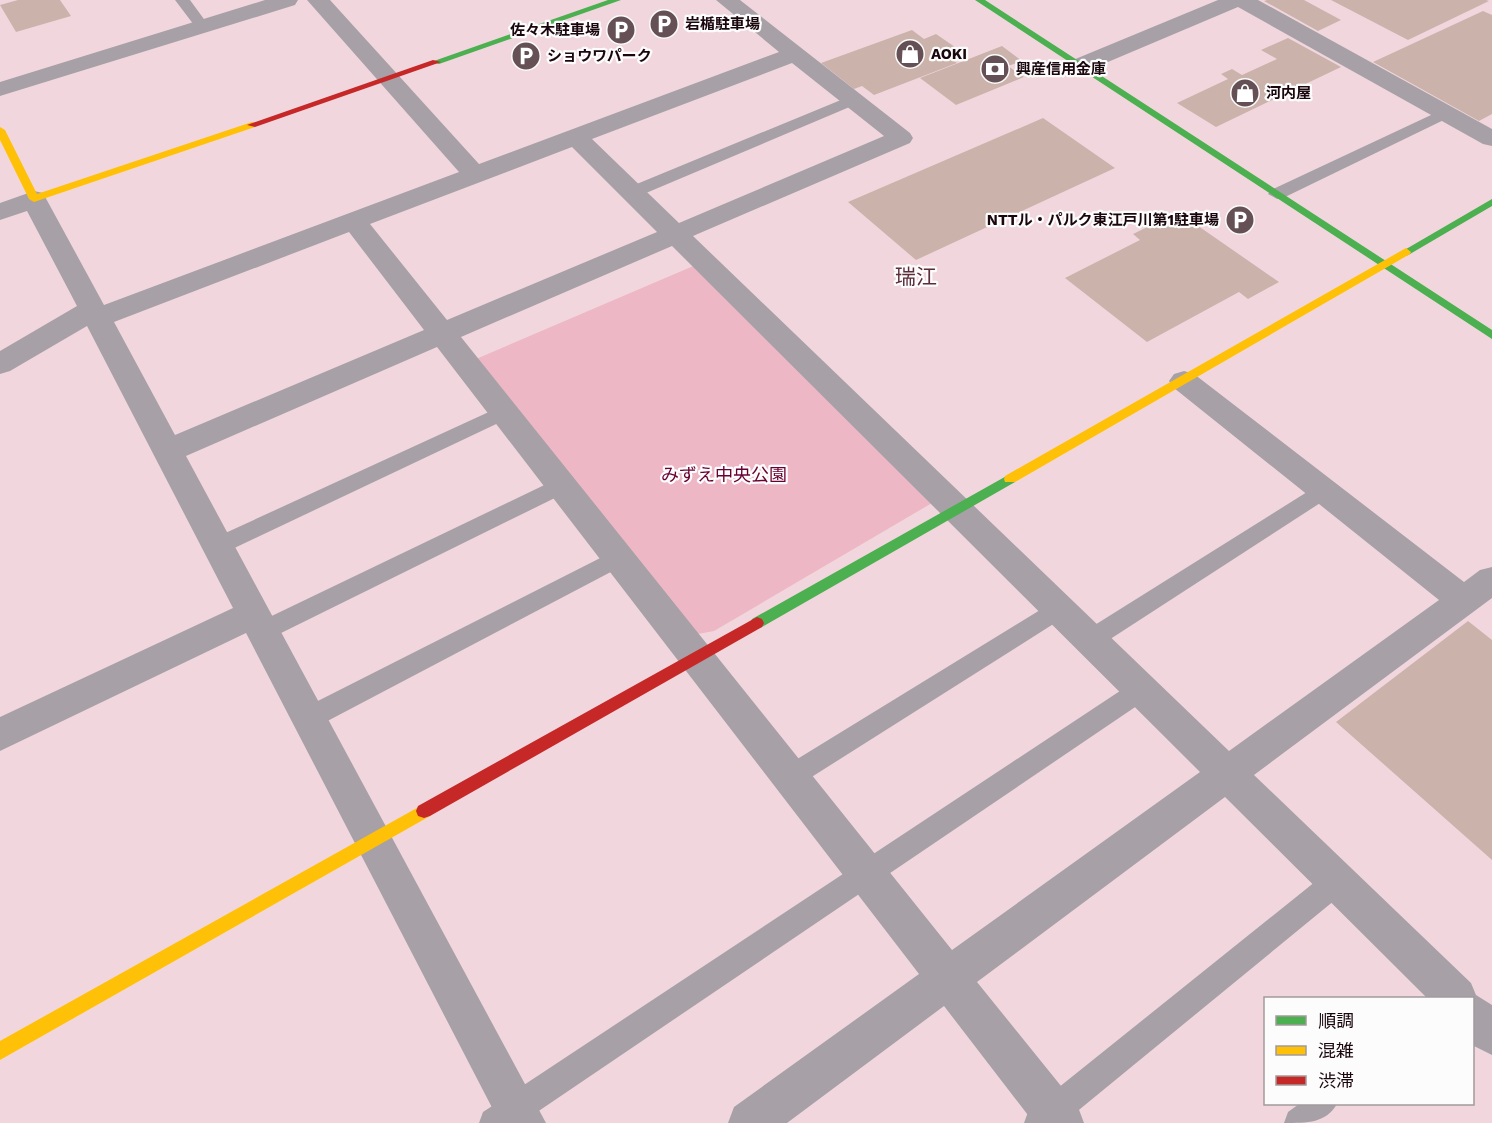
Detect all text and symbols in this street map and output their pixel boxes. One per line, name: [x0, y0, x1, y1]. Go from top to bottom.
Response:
parking icon: 岩楯駐車場: [648, 8, 680, 40]
parking icon: 佐々木駐車場: [605, 14, 637, 46]
place label: 岩楯駐車場: [685, 15, 760, 33]
place label: 佐々木駐車場: [510, 21, 600, 39]
shop icon: AOKI: [894, 38, 926, 70]
parking icon: ショウワパーク: [510, 40, 542, 72]
place label: AOKI: [931, 45, 967, 63]
place label: ショウワパーク: [547, 47, 652, 65]
bank icon: 興産信用金庫: [979, 53, 1011, 85]
place label: 興産信用金庫: [1016, 60, 1106, 78]
shop icon: 河内屋: [1229, 77, 1261, 109]
place label: 河内屋: [1266, 84, 1311, 102]
parking icon: NTTル・パルク東江戸川第1駐車場: [1224, 204, 1256, 236]
place label: NTTル・パルク東江戸川第1駐車場: [987, 211, 1219, 229]
district label: 瑞江: [895, 264, 937, 289]
park label: みずえ中央公園: [661, 464, 787, 485]
legend: [1264, 997, 1474, 1105]
text: 順調: [1318, 1010, 1354, 1031]
text: 混雑: [1318, 1040, 1354, 1061]
text: 渋滞: [1318, 1070, 1354, 1091]

